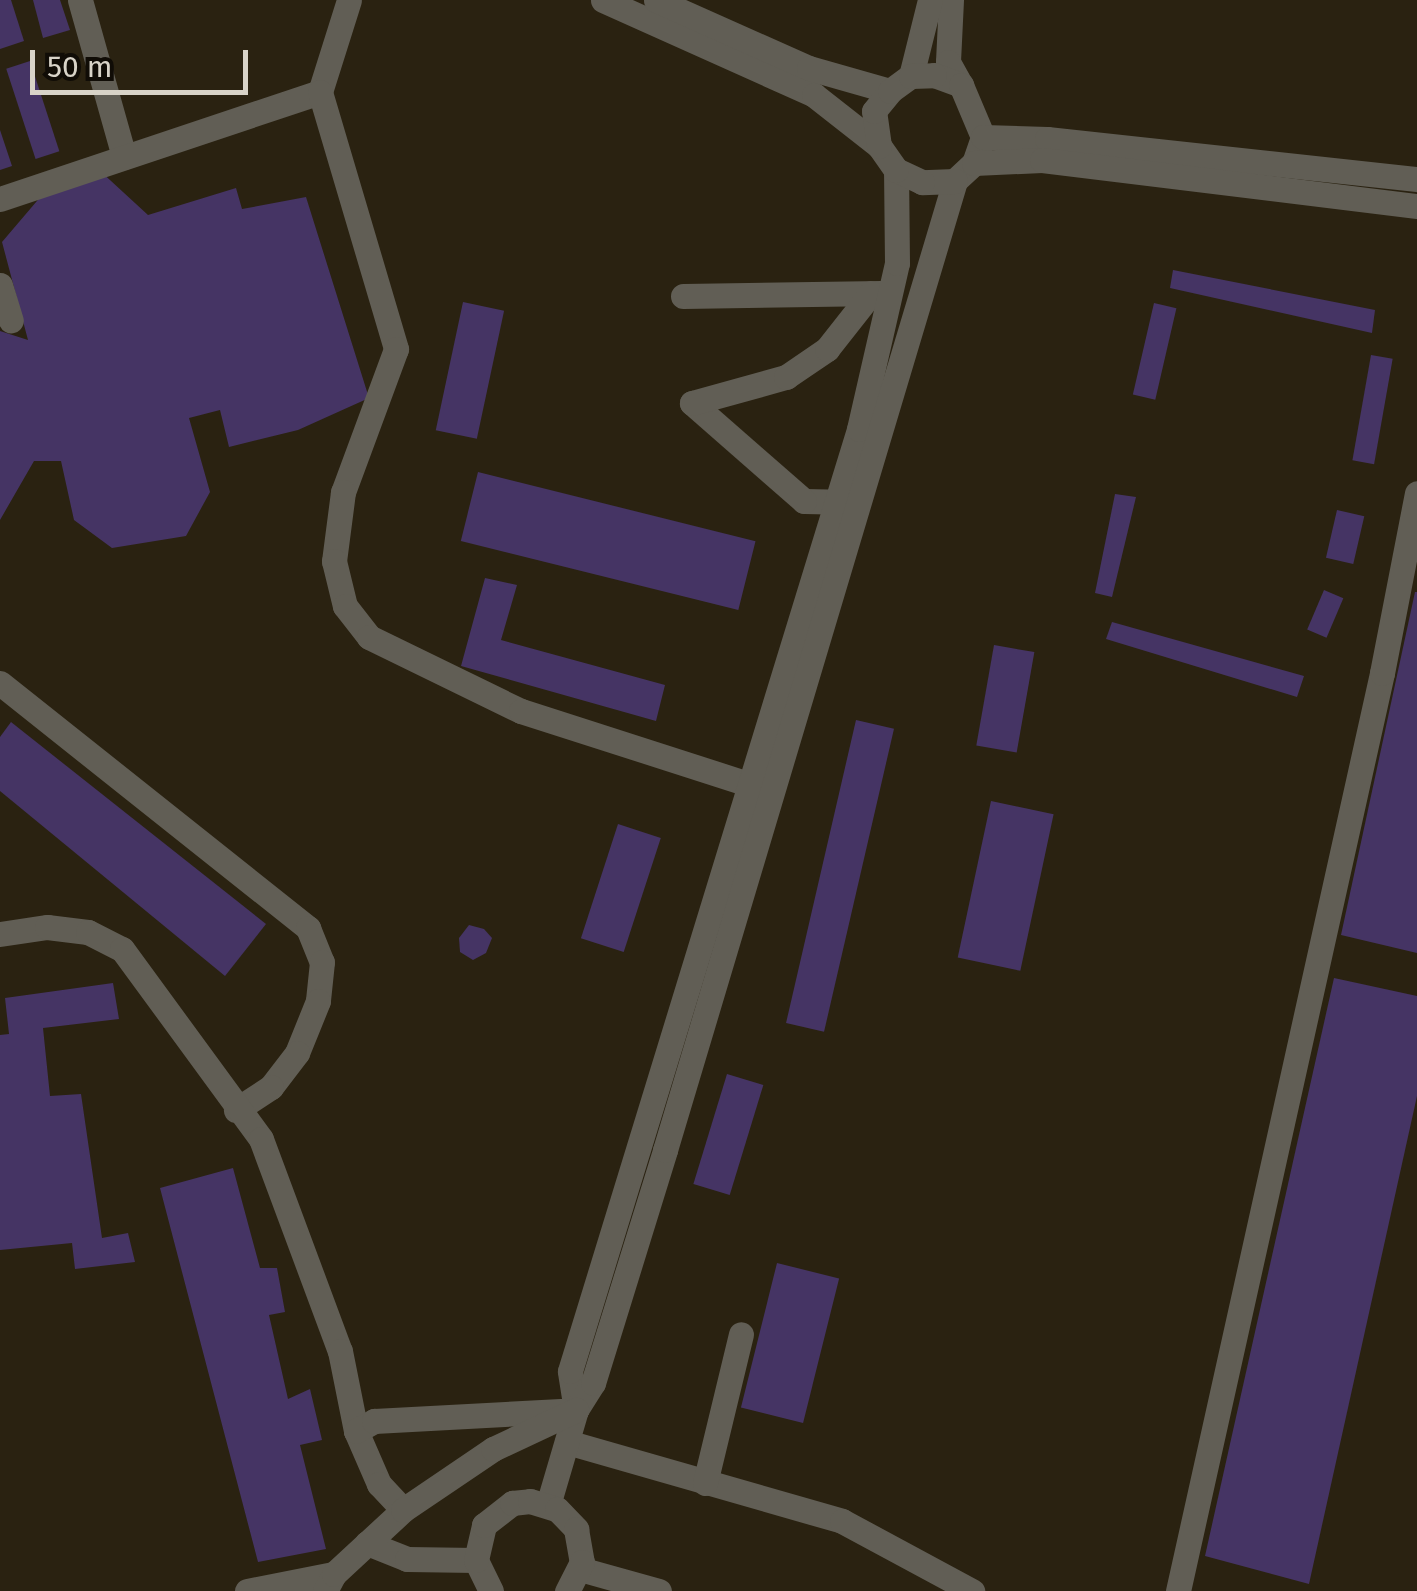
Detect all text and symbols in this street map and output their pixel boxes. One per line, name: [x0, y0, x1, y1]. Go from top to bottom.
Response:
scale bar: [35, 30, 252, 92]
text: 50 m: [47, 49, 112, 85]

